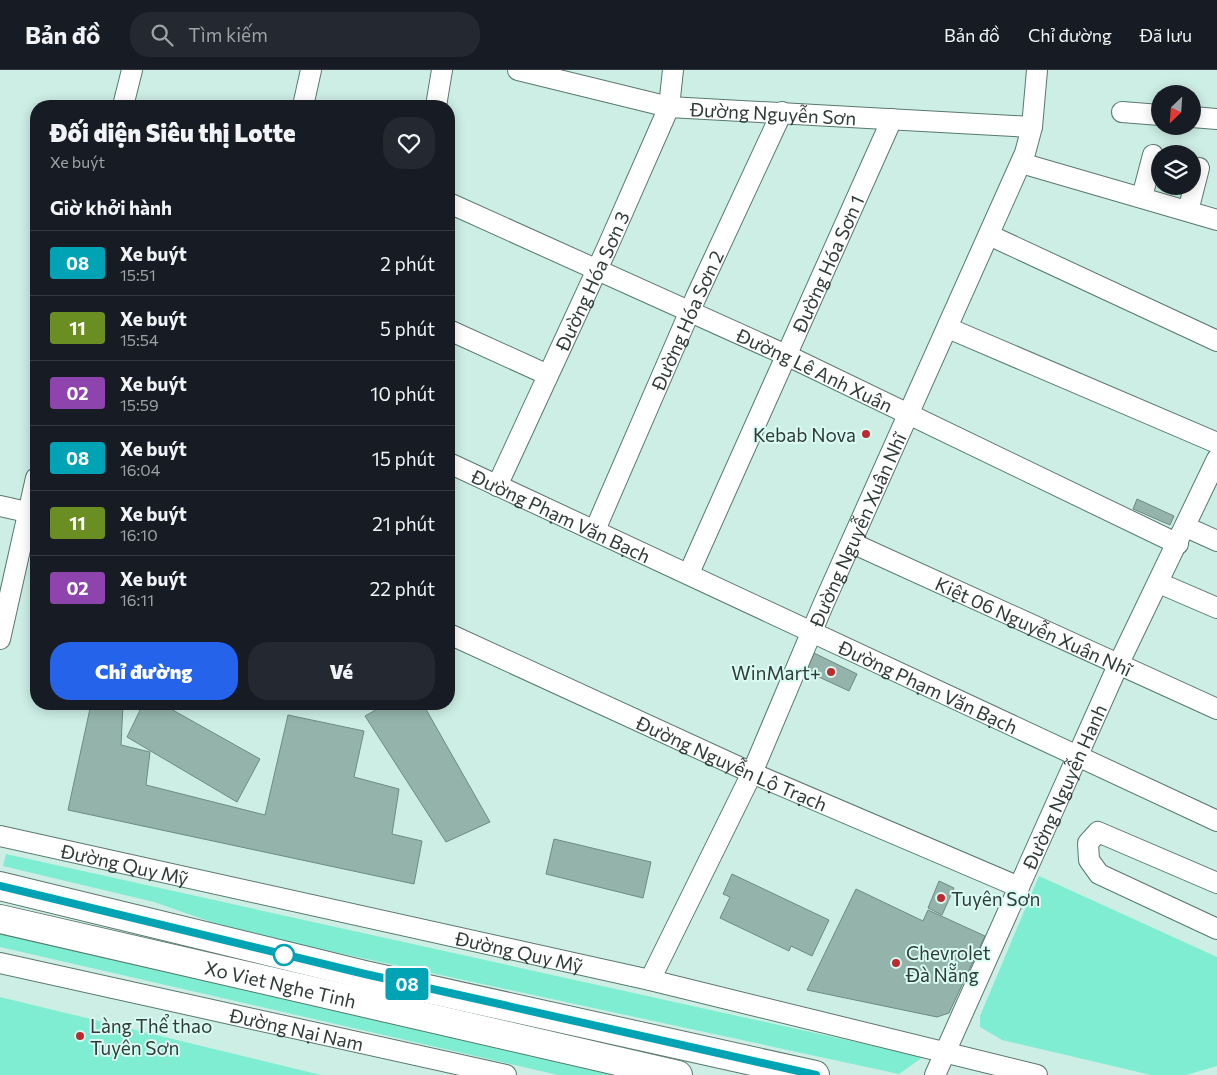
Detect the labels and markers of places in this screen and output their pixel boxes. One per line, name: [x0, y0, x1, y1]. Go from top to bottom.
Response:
place label: Kebab Nova: [753, 423, 856, 446]
marker: Kebab Nova: [860, 428, 872, 440]
place label: WinMart+: [731, 661, 821, 684]
marker: WinMart+: [825, 666, 837, 678]
place label: Tuyên Sơn: [951, 887, 1040, 910]
marker: Tuyên Sơn: [935, 892, 947, 904]
place label: Chevrolet Đà Nẵng: [905, 941, 991, 986]
unlabelled marker: [273, 944, 295, 966]
marker: Chevrolet Đà Nẵng: [890, 957, 902, 969]
place label: Làng Thể thao Tuyên Sơn: [90, 1014, 212, 1059]
marker: Làng Thể thao Tuyên Sơn: [74, 1030, 86, 1042]

